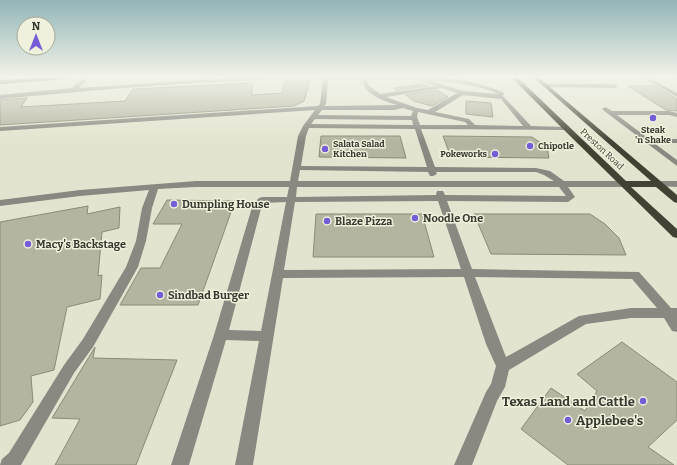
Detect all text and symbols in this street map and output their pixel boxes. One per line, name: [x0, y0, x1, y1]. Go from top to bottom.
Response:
north arrow: [16, 16, 56, 56]
text: N: [32, 20, 41, 33]
marker: Steak 'n Shake: [648, 113, 658, 123]
place label: Steak 'n Shake: [635, 125, 671, 145]
street label: Preston Road: [578, 127, 626, 172]
place label: Salata Salad Kitchen: [333, 139, 385, 159]
marker: Chipotle: [525, 141, 535, 151]
place label: Chipotle: [538, 141, 574, 151]
marker: Salata Salad Kitchen: [320, 144, 330, 154]
place label: Pokeworks: [440, 149, 488, 159]
marker: Pokeworks: [490, 149, 500, 159]
place label: Dumpling House: [182, 198, 270, 211]
marker: Dumpling House: [169, 199, 179, 209]
place label: Noodle One: [423, 212, 483, 225]
marker: Noodle One: [410, 213, 420, 223]
place label: Blaze Pizza: [335, 215, 393, 228]
marker: Blaze Pizza: [322, 216, 332, 226]
place label: Macy's Backstage: [36, 238, 126, 251]
marker: Macy's Backstage: [23, 239, 33, 249]
place label: Sindbad Burger: [168, 289, 250, 302]
marker: Sindbad Burger: [155, 290, 165, 300]
place label: Texas Land and Cattle: [502, 394, 635, 409]
marker: Texas Land and Cattle: [638, 396, 648, 406]
place label: Applebee's: [576, 413, 643, 428]
marker: Applebee's: [563, 415, 573, 425]

